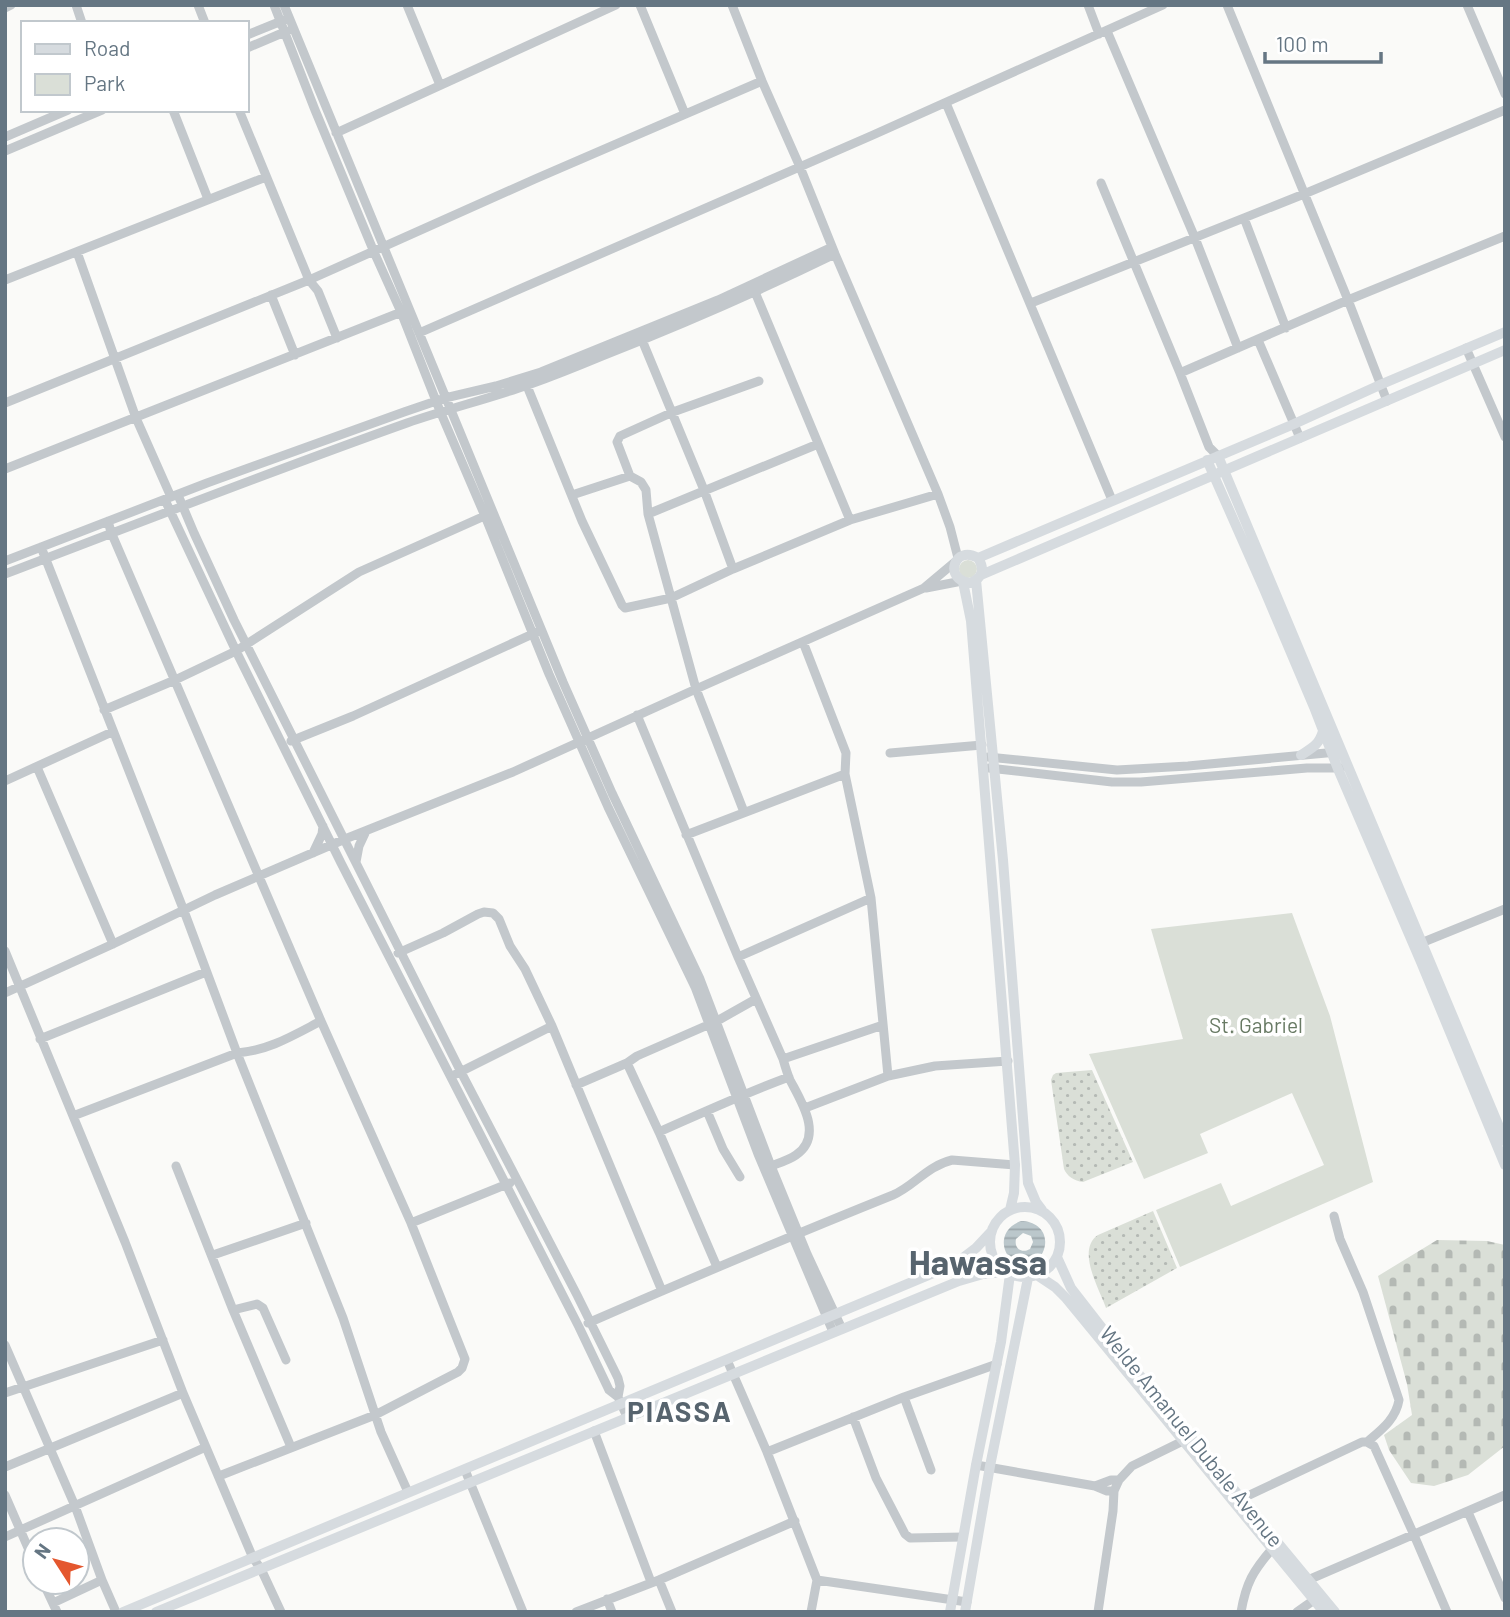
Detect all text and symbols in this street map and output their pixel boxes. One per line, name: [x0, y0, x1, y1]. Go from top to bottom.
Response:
legend: [21, 21, 248, 112]
scale bar: [1265, 21, 1380, 65]
text: 100 m: [1276, 31, 1329, 56]
text: Road: [84, 35, 130, 60]
text: Park: [84, 70, 125, 95]
park label: St. Gabriel: [1209, 1012, 1303, 1037]
district label: Hawassa: [909, 1240, 1047, 1282]
street label: Welde Amanuel Dubale Avenue: [1095, 1321, 1289, 1552]
district label: PIASSA: [627, 1394, 733, 1428]
north arrow: [21, 1526, 91, 1596]
text: N: [29, 1539, 55, 1563]

